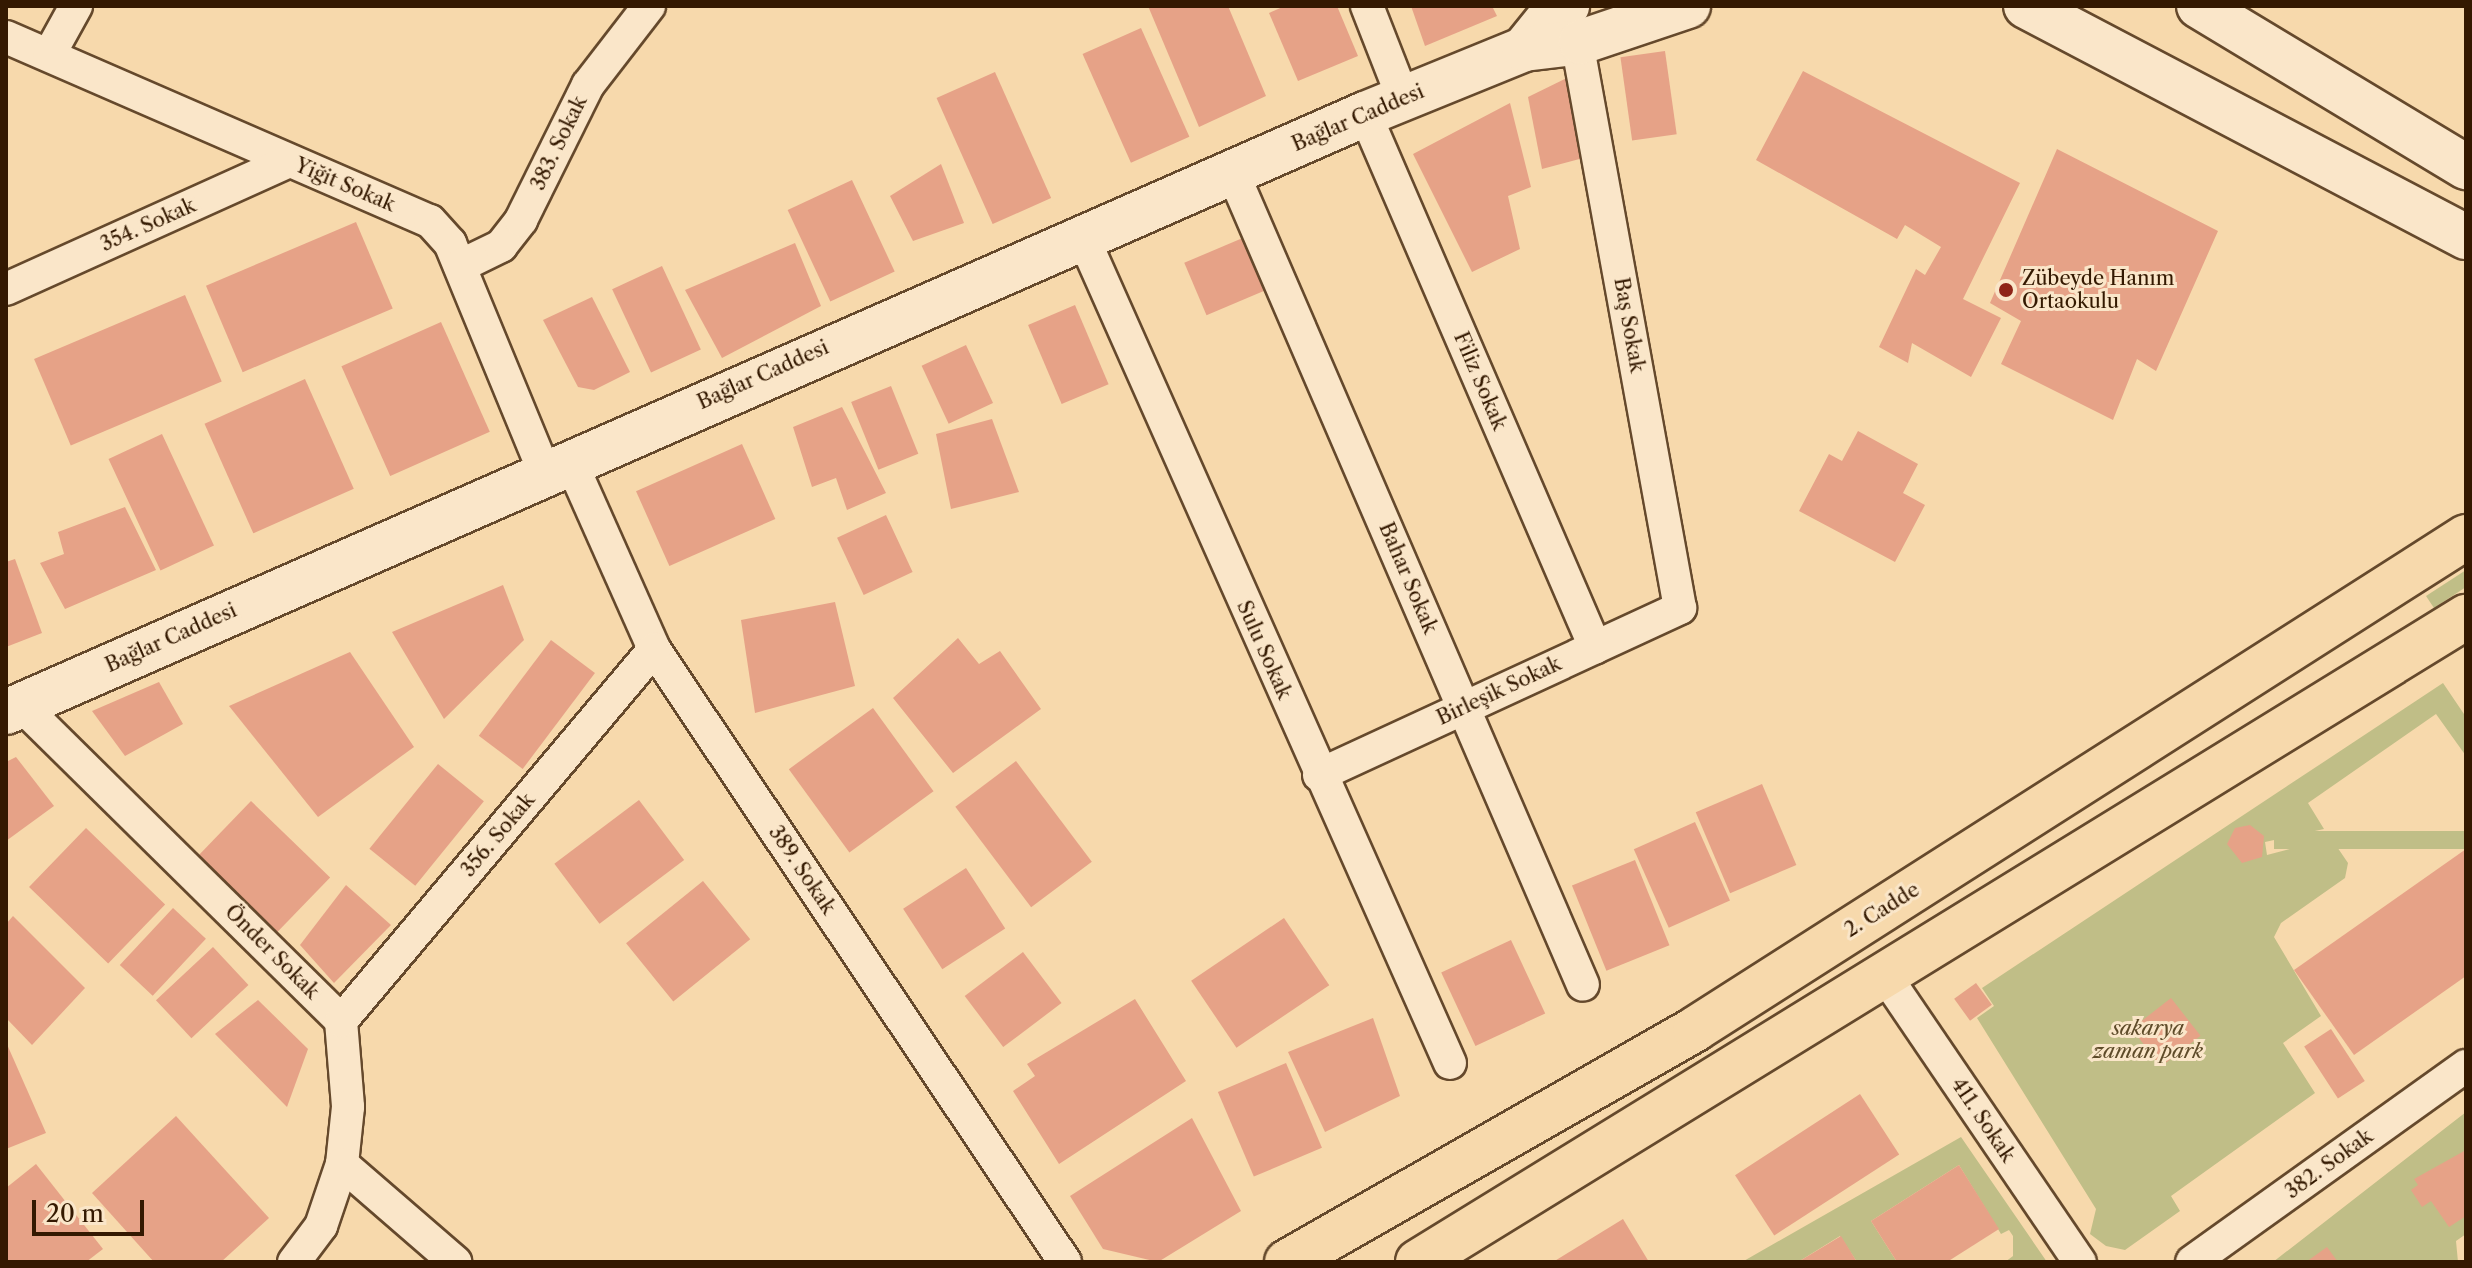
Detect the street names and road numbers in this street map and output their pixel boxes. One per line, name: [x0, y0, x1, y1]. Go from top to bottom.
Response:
street label: Bağlar Caddesi: [1288, 79, 1428, 157]
street label: 383. Sokak: [526, 92, 592, 194]
street label: Yiğit Sokak: [291, 153, 399, 217]
street label: 354. Sokak: [97, 193, 199, 257]
street label: Baş Sokak: [1609, 276, 1649, 374]
street label: Filiz Sokak: [1449, 328, 1511, 434]
street label: Bağlar Caddesi: [694, 335, 832, 415]
street label: Bahar Sokak: [1374, 519, 1442, 637]
street label: Sulu Sokak: [1232, 597, 1296, 703]
street label: Bağlar Caddesi: [102, 598, 240, 678]
street label: Birleşik Sokak: [1433, 652, 1565, 730]
street label: 356. Sokak: [456, 788, 540, 882]
street label: 389. Sokak: [764, 821, 840, 919]
street label: 2. Cadde: [1840, 878, 1924, 942]
street label: Önder Sokak: [220, 900, 324, 1004]
street label: 411. Sokak: [1946, 1073, 2020, 1167]
street label: 382. Sokak: [2281, 1124, 2377, 1204]

